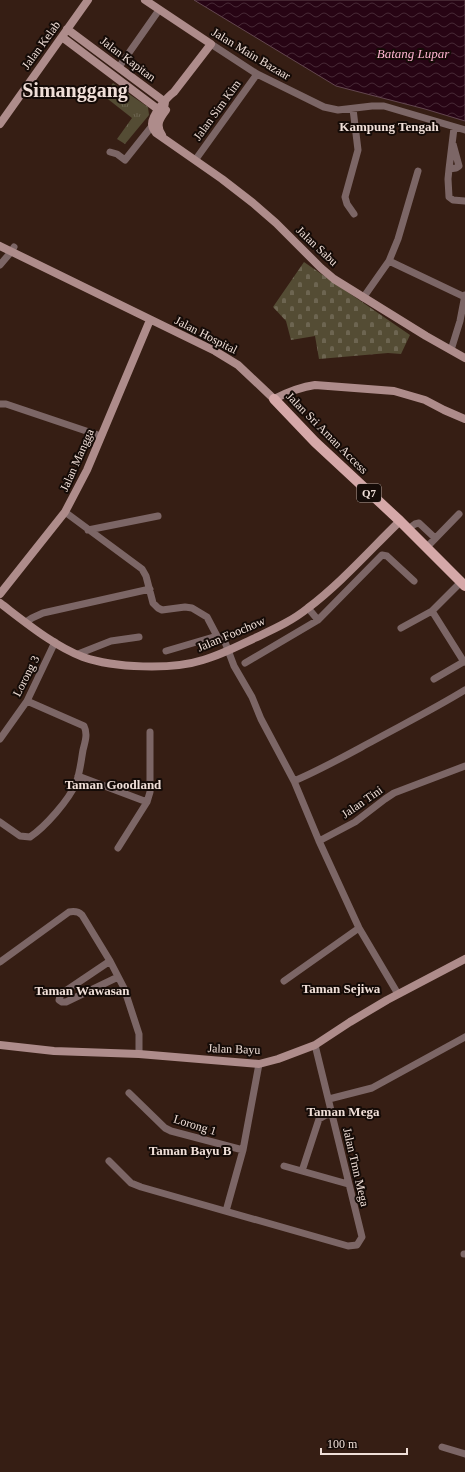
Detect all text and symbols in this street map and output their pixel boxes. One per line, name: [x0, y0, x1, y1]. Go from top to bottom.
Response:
street label: Jalan Kelab: [19, 18, 63, 72]
street label: Jalan Main Bazaar: [209, 25, 293, 83]
street label: Jalan Kapitan: [98, 34, 158, 84]
water label: Batang Lupar: [377, 46, 450, 61]
street label: Jalan Sim Kim: [190, 76, 244, 143]
district label: Simanggang: [22, 79, 128, 102]
district label: Kampung Tengah: [339, 119, 439, 134]
street label: Jalan Sabu: [293, 223, 341, 269]
street label: Jalan Hospital: [172, 313, 240, 357]
street label: Jalan Sri Aman Access: [283, 389, 371, 477]
street label: Jalan Mangga: [57, 426, 97, 493]
road number: Q7: [357, 484, 381, 502]
street label: Jalan Foochow: [195, 613, 267, 655]
street label: Lorong 3: [10, 653, 42, 699]
district label: Taman Goodland: [65, 777, 162, 792]
street label: Jalan Tini: [339, 782, 386, 821]
district label: Taman Sejiwa: [302, 981, 381, 996]
district label: Taman Wawasan: [34, 983, 130, 998]
street label: Jalan Bayu: [207, 1041, 261, 1057]
district label: Taman Mega: [307, 1104, 380, 1119]
street label: Lorong 1: [172, 1112, 218, 1138]
street label: Jalan Tmn Mega: [340, 1126, 372, 1208]
district label: Taman Bayu B: [149, 1143, 232, 1158]
scale bar: [321, 1430, 407, 1456]
text: 100 m: [327, 1437, 358, 1451]

